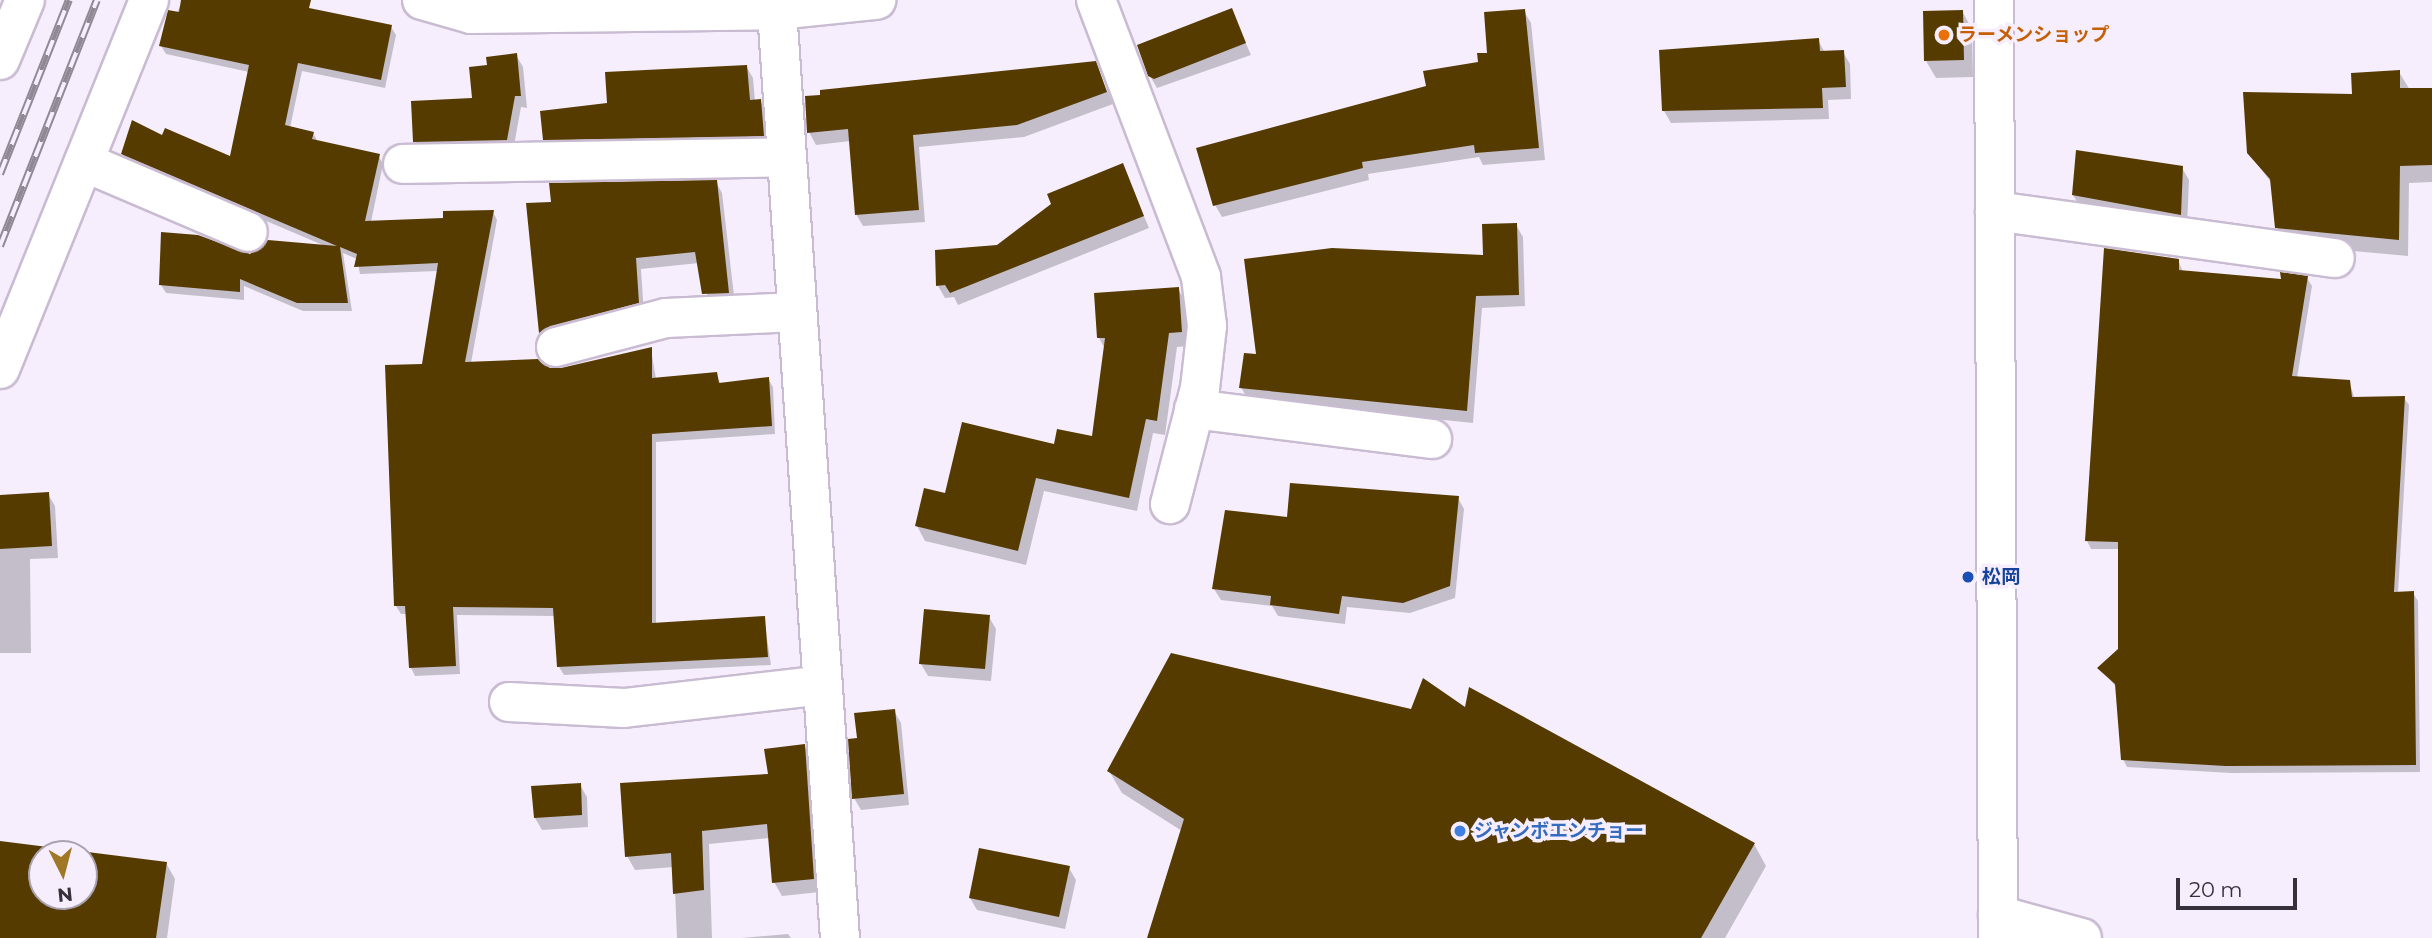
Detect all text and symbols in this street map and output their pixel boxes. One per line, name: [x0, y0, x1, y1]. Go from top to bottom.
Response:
place label: ラーメンショップ: [1958, 24, 2110, 46]
marker: ラーメンショップ: [1936, 27, 1952, 43]
place label: 松岡: [1982, 566, 2020, 588]
marker: 松岡: [1960, 569, 1976, 585]
place label: ジャンボエンチョー: [1474, 820, 1645, 842]
marker: ジャンボエンチョー: [1452, 823, 1468, 839]
north arrow: [28, 840, 98, 910]
scale bar: [2180, 864, 2301, 908]
text: 20 m: [2189, 877, 2243, 902]
text: N: [56, 882, 74, 907]

